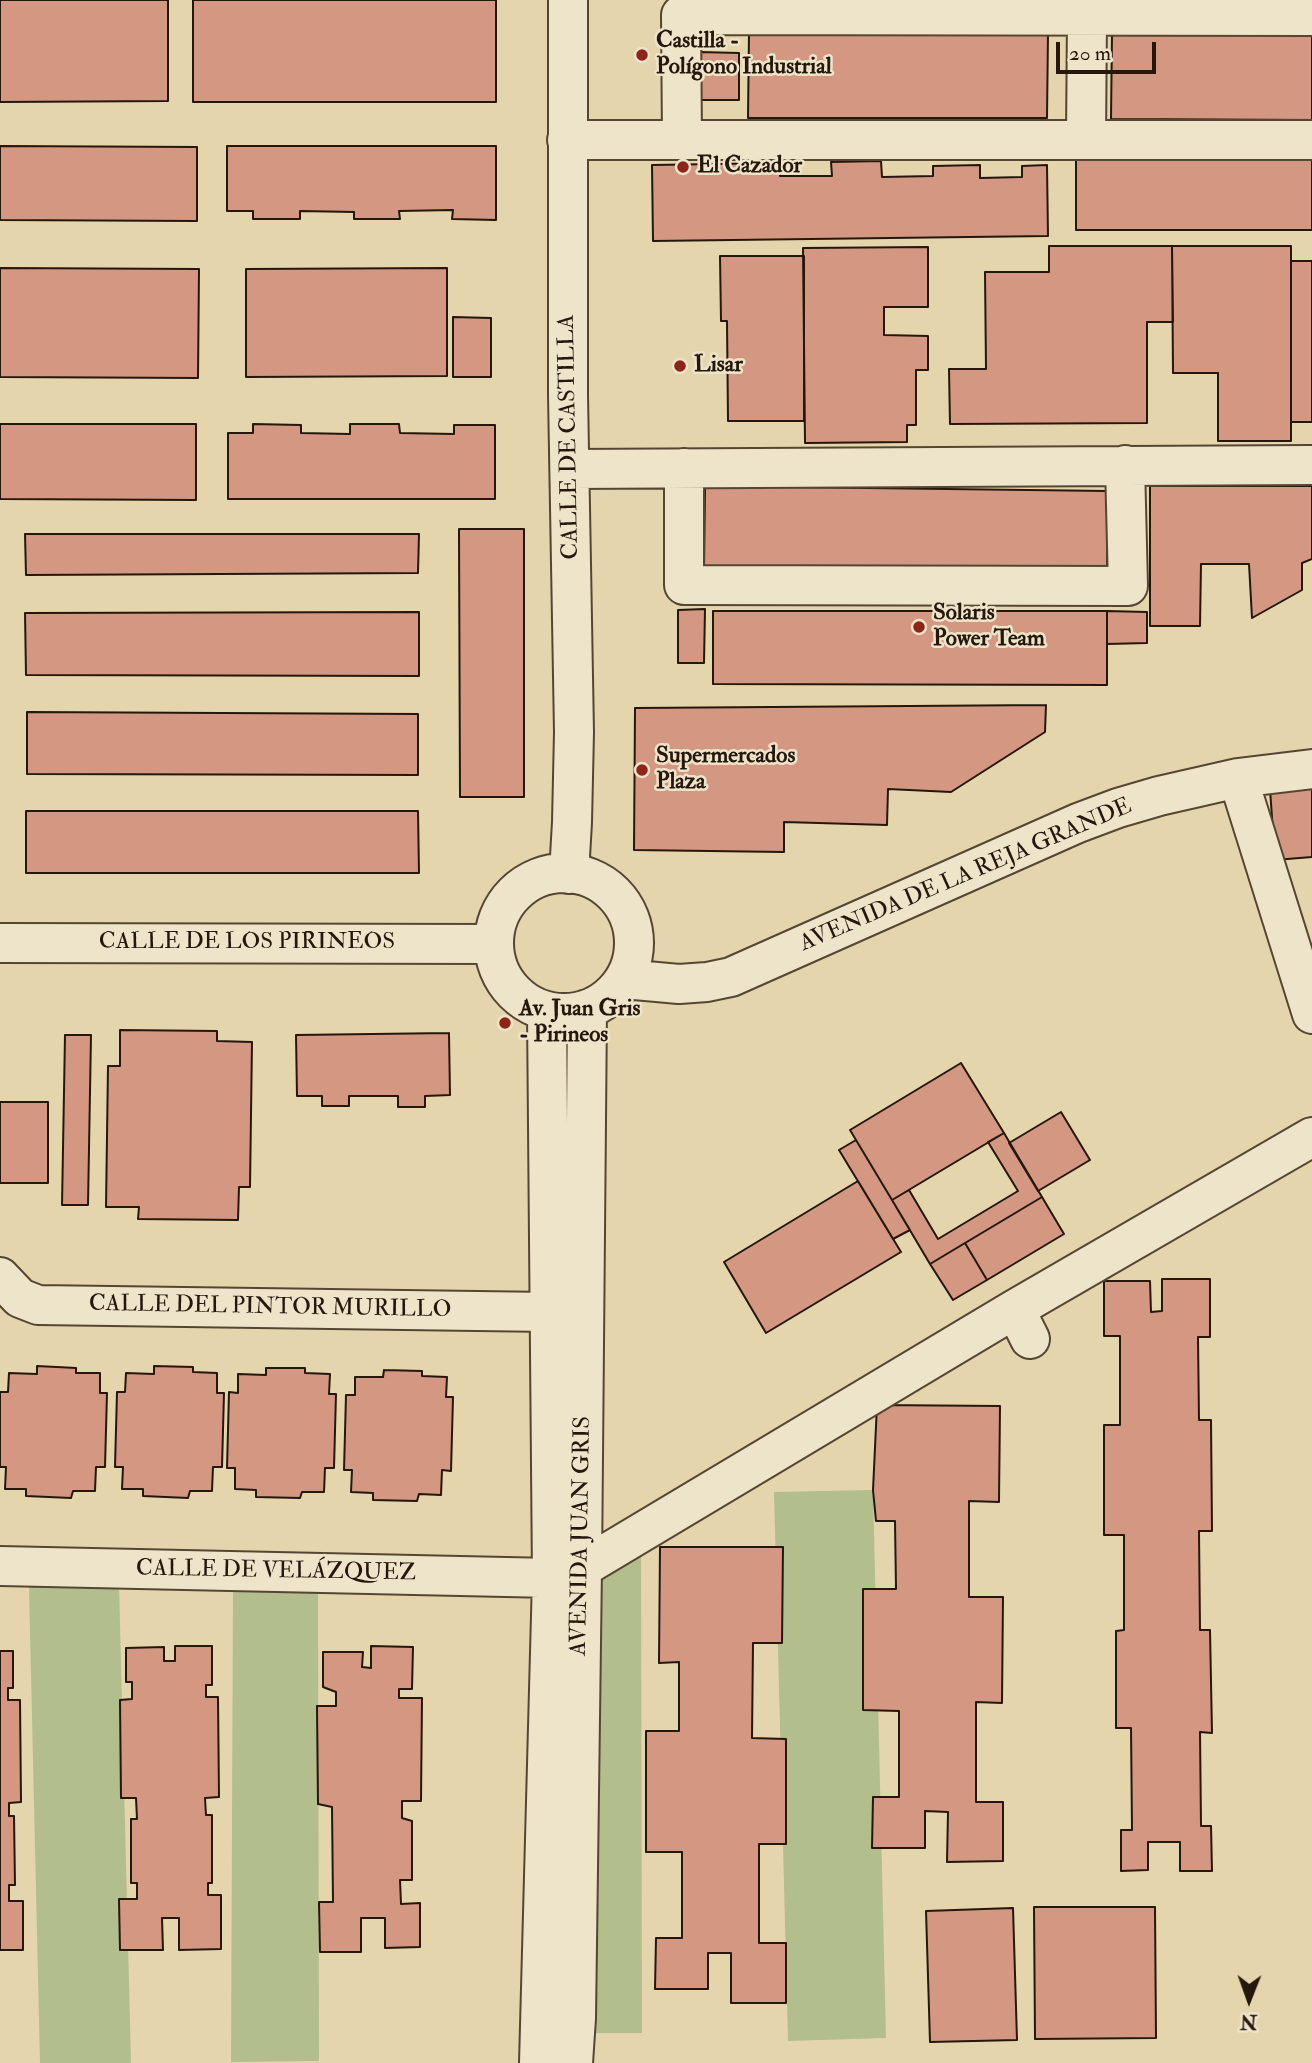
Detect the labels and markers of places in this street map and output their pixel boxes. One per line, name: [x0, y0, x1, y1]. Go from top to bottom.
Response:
place label: Castilla - Polígono Industrial: [656, 28, 832, 82]
marker: Castilla - Polígono Industrial: [634, 47, 650, 63]
place label: El Cazador: [697, 153, 802, 181]
marker: El Cazador: [675, 159, 691, 175]
place label: Lisar: [694, 352, 743, 380]
marker: Lisar: [672, 358, 688, 374]
place label: Solaris Power Team: [933, 600, 1045, 654]
marker: Solaris Power Team: [911, 619, 927, 635]
place label: Supermercados Plaza: [656, 743, 795, 797]
marker: Supermercados Plaza: [634, 762, 650, 778]
place label: Av. Juan Gris - Pirineos: [519, 996, 640, 1050]
marker: Av. Juan Gris - Pirineos: [497, 1015, 513, 1031]

